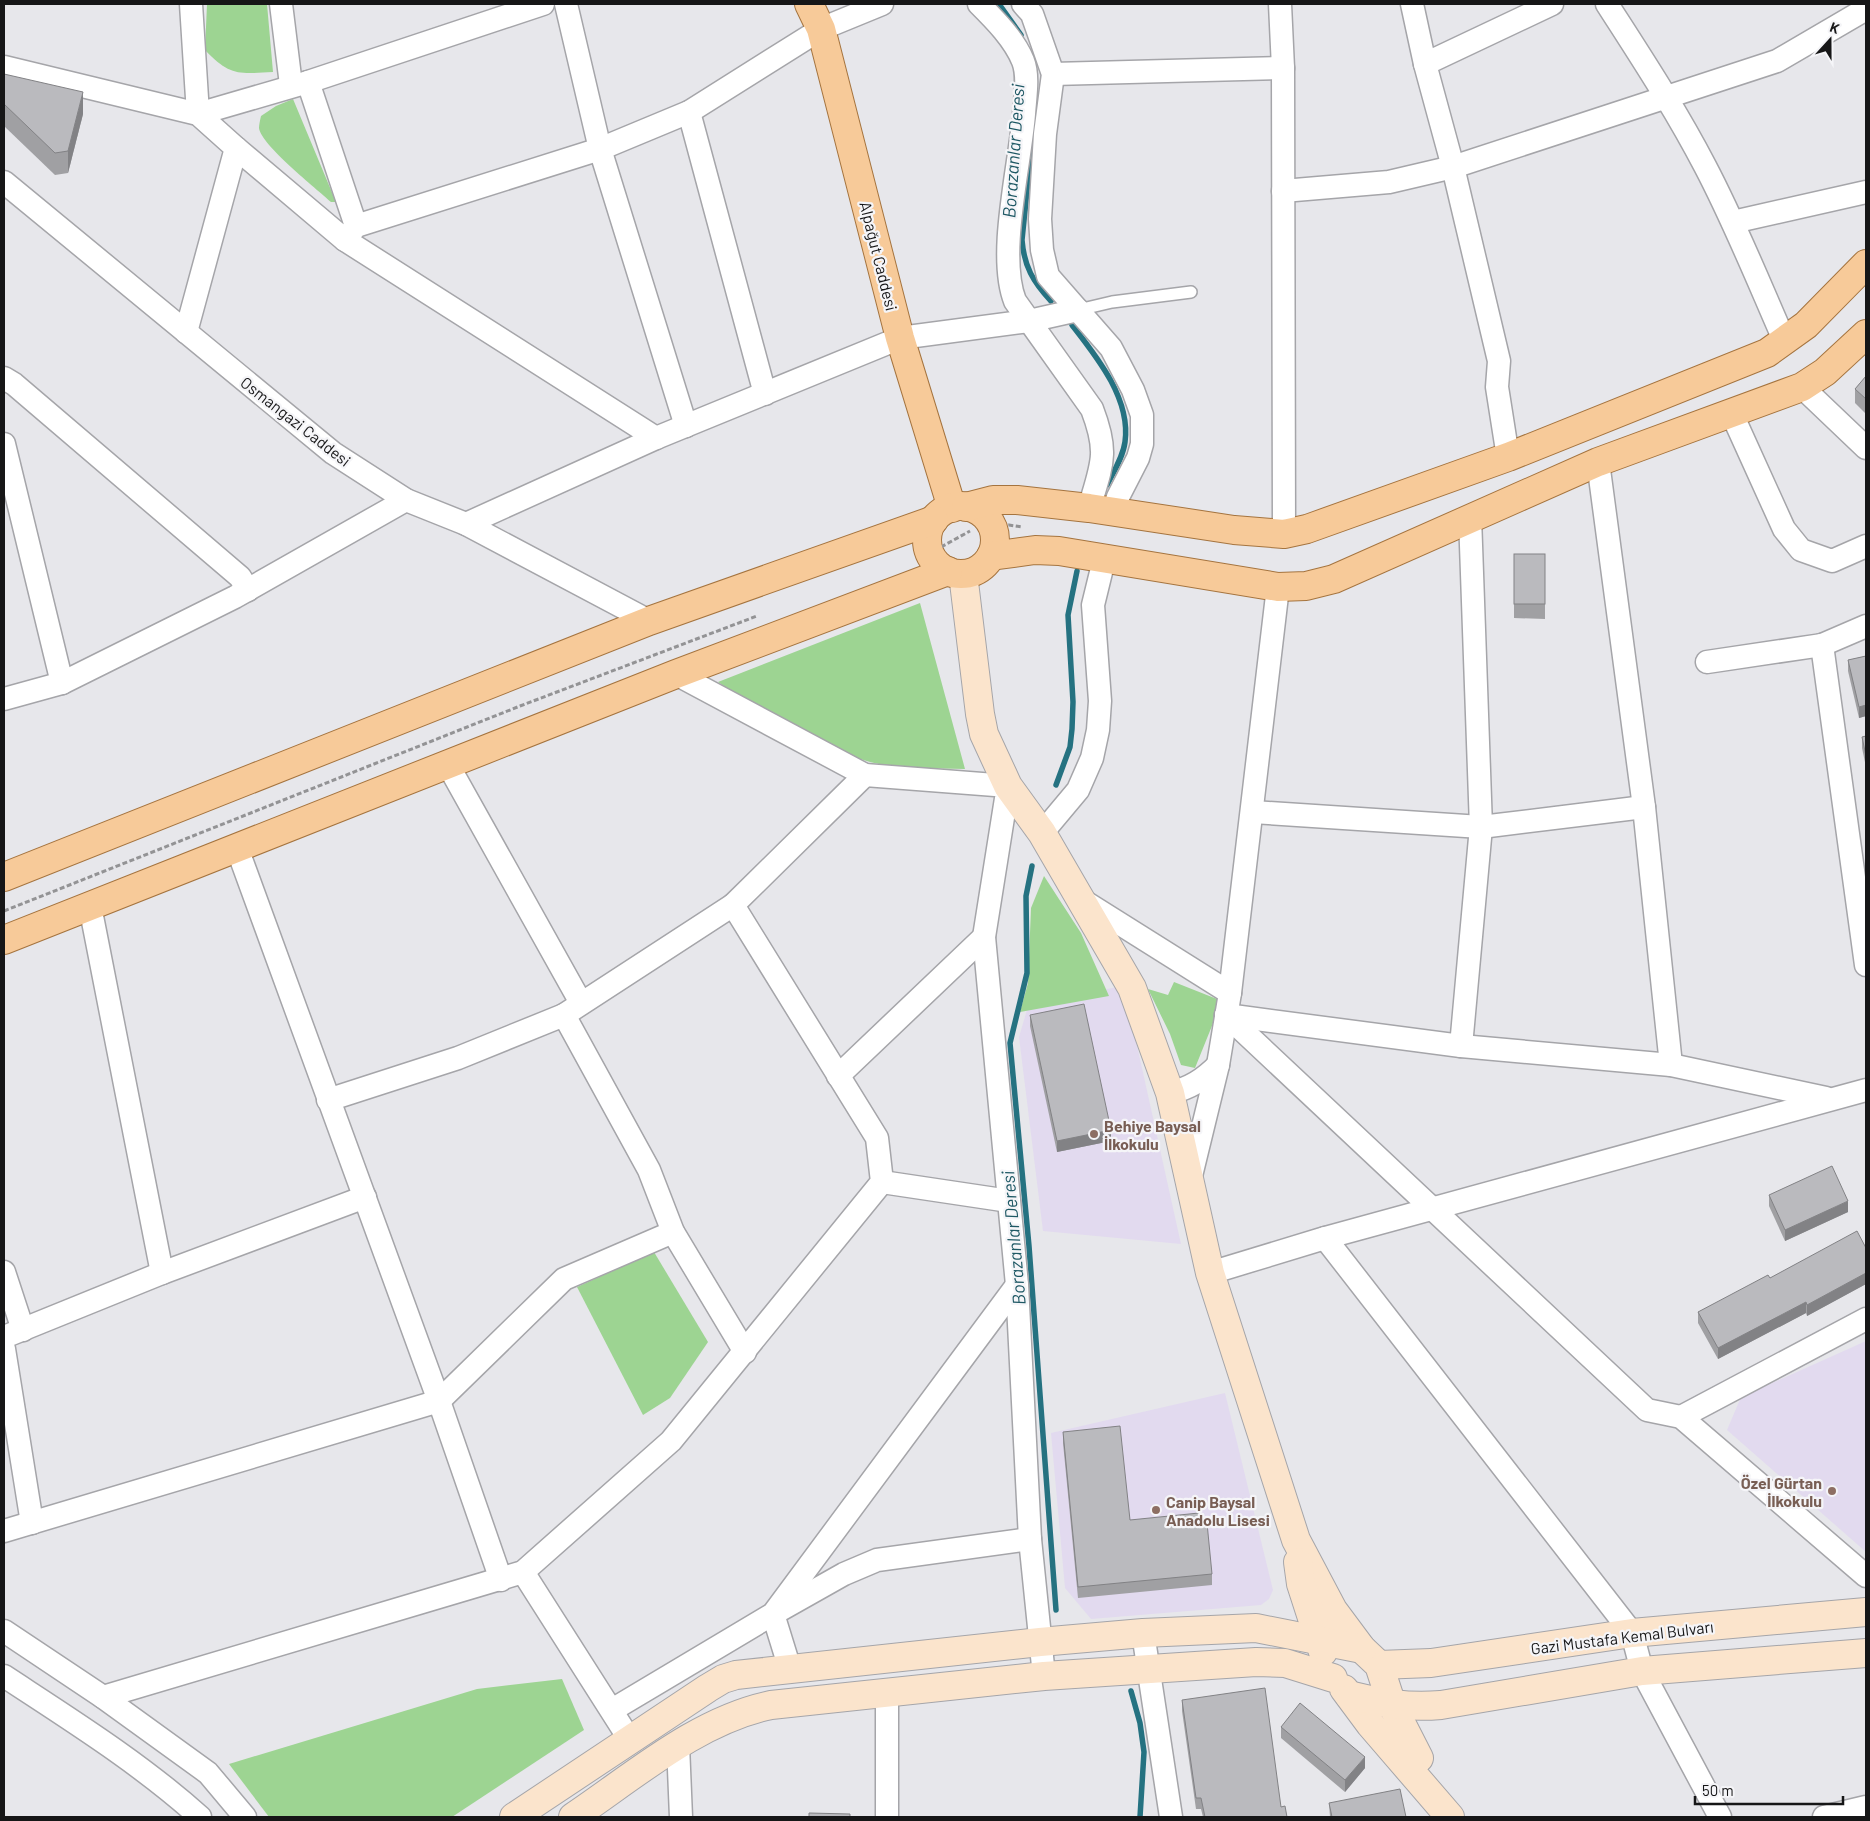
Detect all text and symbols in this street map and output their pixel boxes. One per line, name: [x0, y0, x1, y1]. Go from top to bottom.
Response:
north arrow: [1805, 15, 1855, 65]
text: K: [1828, 18, 1842, 37]
water label: Borazanlar Deresi: [997, 83, 1029, 219]
street label: Alpağut Caddesi: [856, 199, 902, 313]
street label: Osmangazi Caddesi: [237, 372, 355, 470]
place label: Behiye Baysal İlkokulu: [1104, 1116, 1201, 1153]
marker: Behiye Baysal İlkokulu: [1088, 1128, 1100, 1140]
water label: Borazanlar Deresi: [996, 1169, 1030, 1306]
place label: Özel Gürtan İlkokulu: [1741, 1473, 1822, 1510]
marker: Özel Gürtan İlkokulu: [1826, 1485, 1838, 1497]
place label: Canip Baysal Anadolu Lisesi: [1166, 1492, 1270, 1529]
marker: Canip Baysal Anadolu Lisesi: [1150, 1504, 1162, 1516]
street label: Gazi Mustafa Kemal Bulvarı: [1530, 1616, 1714, 1658]
scale bar: [1695, 1774, 1842, 1806]
text: 50 m: [1702, 1781, 1734, 1799]

